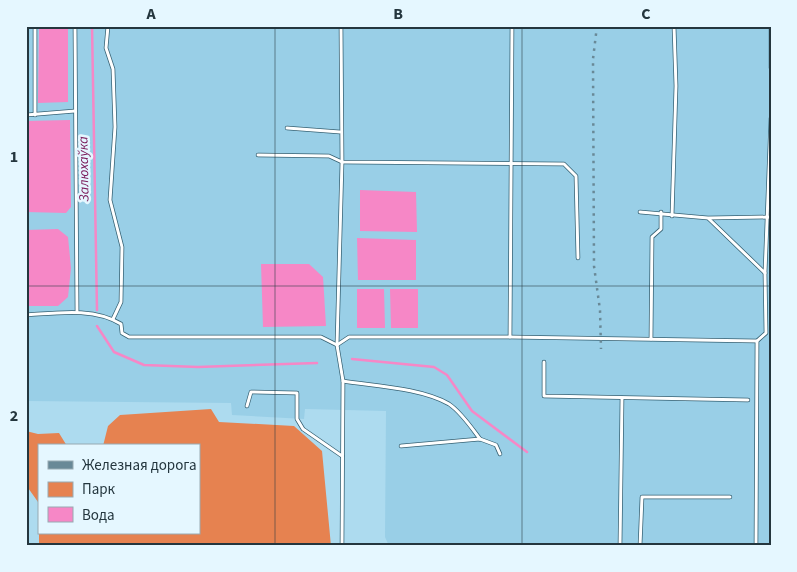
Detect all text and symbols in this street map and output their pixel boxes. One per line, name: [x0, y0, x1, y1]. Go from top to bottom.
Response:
text: A: [145, 3, 156, 25]
text: B: [393, 3, 403, 25]
text: C: [641, 3, 651, 25]
water label: Залюхаўка: [73, 136, 95, 202]
text: 1: [10, 146, 18, 168]
text: 2: [10, 405, 18, 427]
legend: [38, 444, 200, 534]
text: Железная дорога: [82, 455, 197, 476]
text: Парк: [82, 479, 116, 500]
text: Вода: [82, 505, 115, 526]

